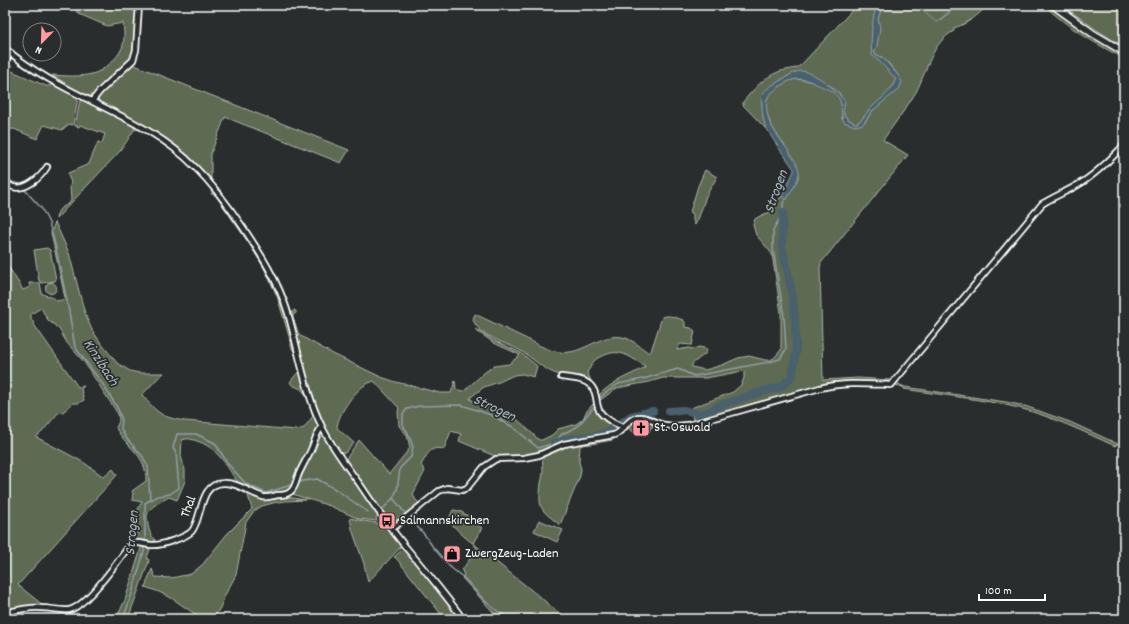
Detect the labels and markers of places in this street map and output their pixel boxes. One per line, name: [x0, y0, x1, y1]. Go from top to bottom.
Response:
church icon: St. Oswald: [631, 418, 651, 438]
place label: St. Oswald: [654, 418, 710, 438]
bus stop icon: Salmannskirchen: [377, 511, 397, 531]
place label: Salmannskirchen: [400, 511, 489, 531]
shop icon: ZwergZeug-Laden: [442, 544, 462, 564]
place label: ZwergZeug-Laden: [465, 544, 558, 564]

